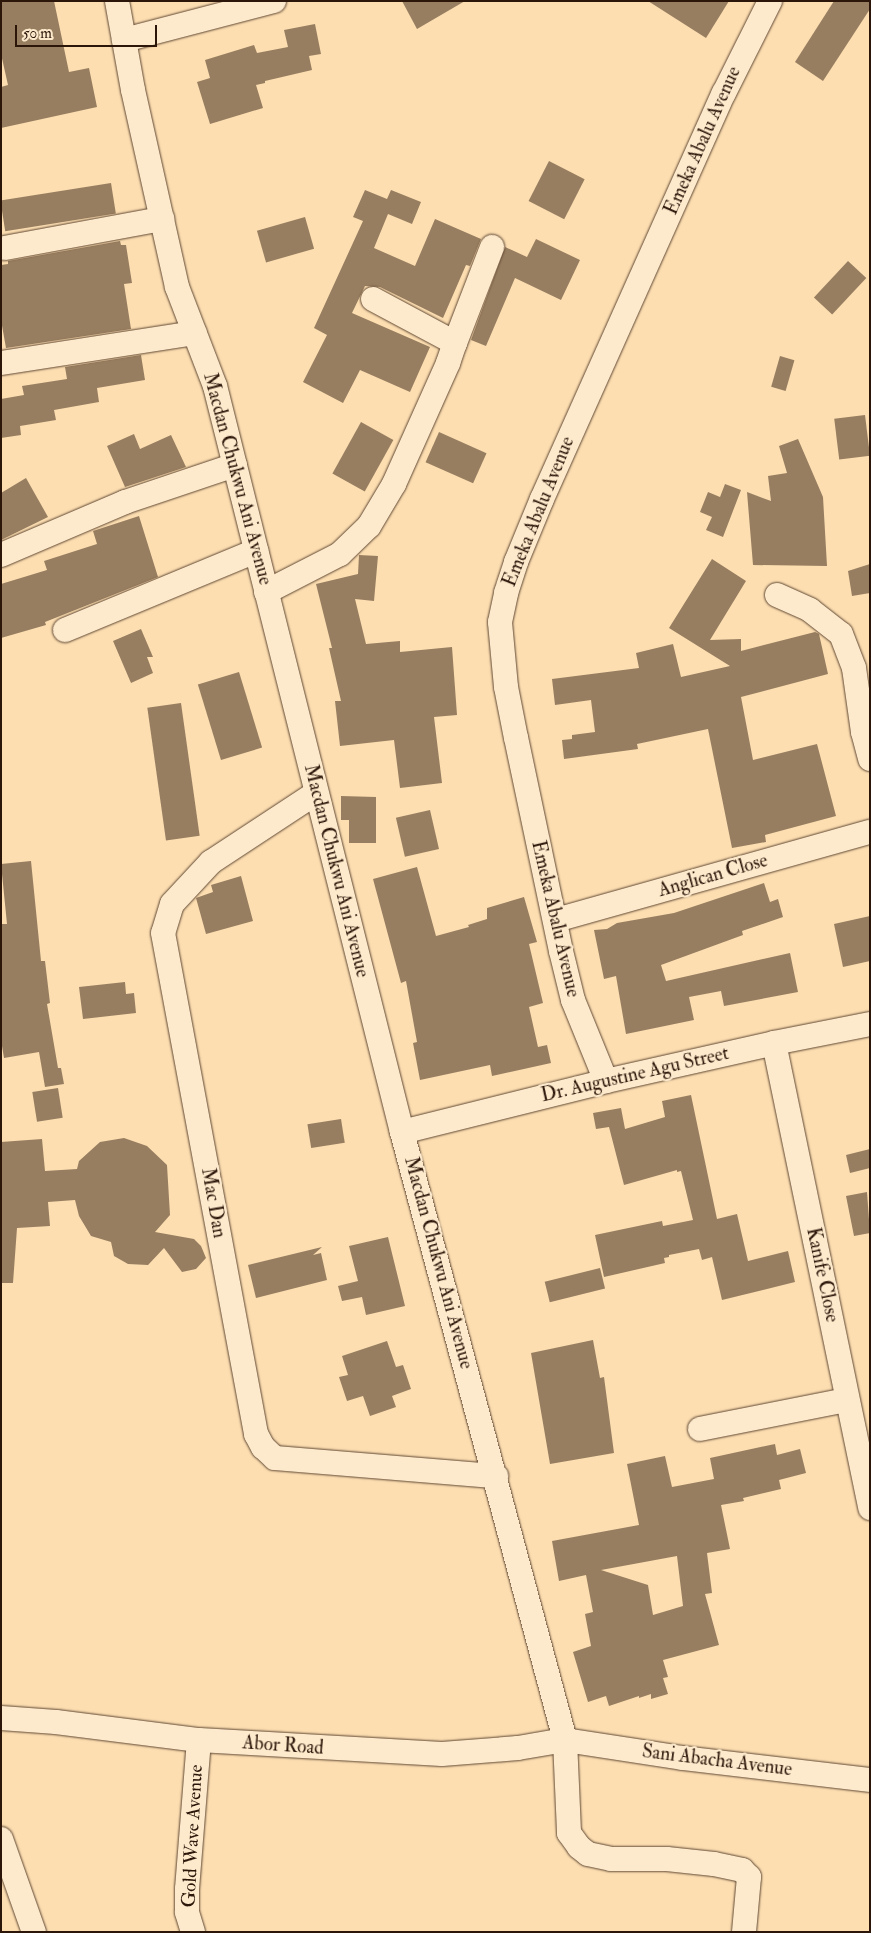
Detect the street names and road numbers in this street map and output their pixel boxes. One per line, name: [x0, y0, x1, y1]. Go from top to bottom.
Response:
street label: Emeka Abalu Avenue: [660, 63, 746, 219]
street label: Macdan Chukwu Ani Avenue: [198, 370, 276, 588]
street label: Emeka Abalu Avenue: [498, 434, 580, 590]
street label: Macdan Chukwu Ani Avenue: [298, 762, 374, 980]
street label: Emeka Abalu Avenue: [526, 839, 584, 999]
street label: Anglican Close: [656, 850, 770, 902]
street label: Dr. Augustine Agu Street: [539, 1042, 731, 1108]
street label: Macdan Chukwu Ani Avenue: [399, 1154, 477, 1372]
street label: Mac Dan: [196, 1166, 230, 1240]
street label: Kanife Close: [801, 1226, 843, 1324]
street label: Abor Road: [242, 1732, 324, 1760]
street label: Sani Abacha Avenue: [641, 1740, 793, 1782]
street label: Gold Wave Avenue: [178, 1764, 208, 1908]

